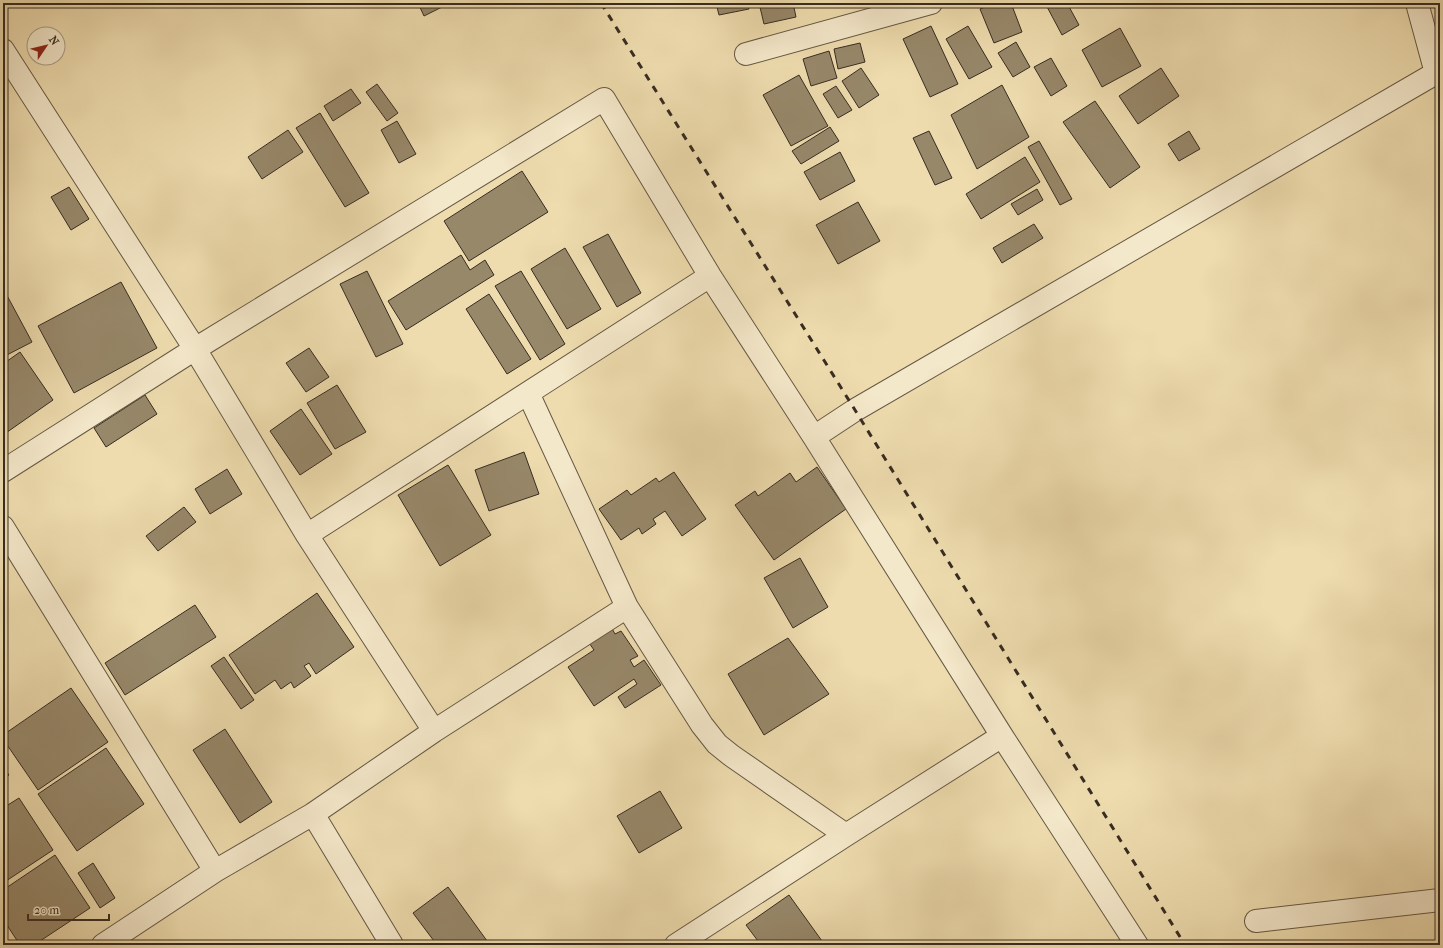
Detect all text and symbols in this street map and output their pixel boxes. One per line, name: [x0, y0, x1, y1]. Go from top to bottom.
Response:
north arrow: [26, 26, 66, 66]
text: N: [46, 33, 62, 48]
scale bar: [28, 896, 109, 922]
text: 20 m: [34, 903, 59, 917]

